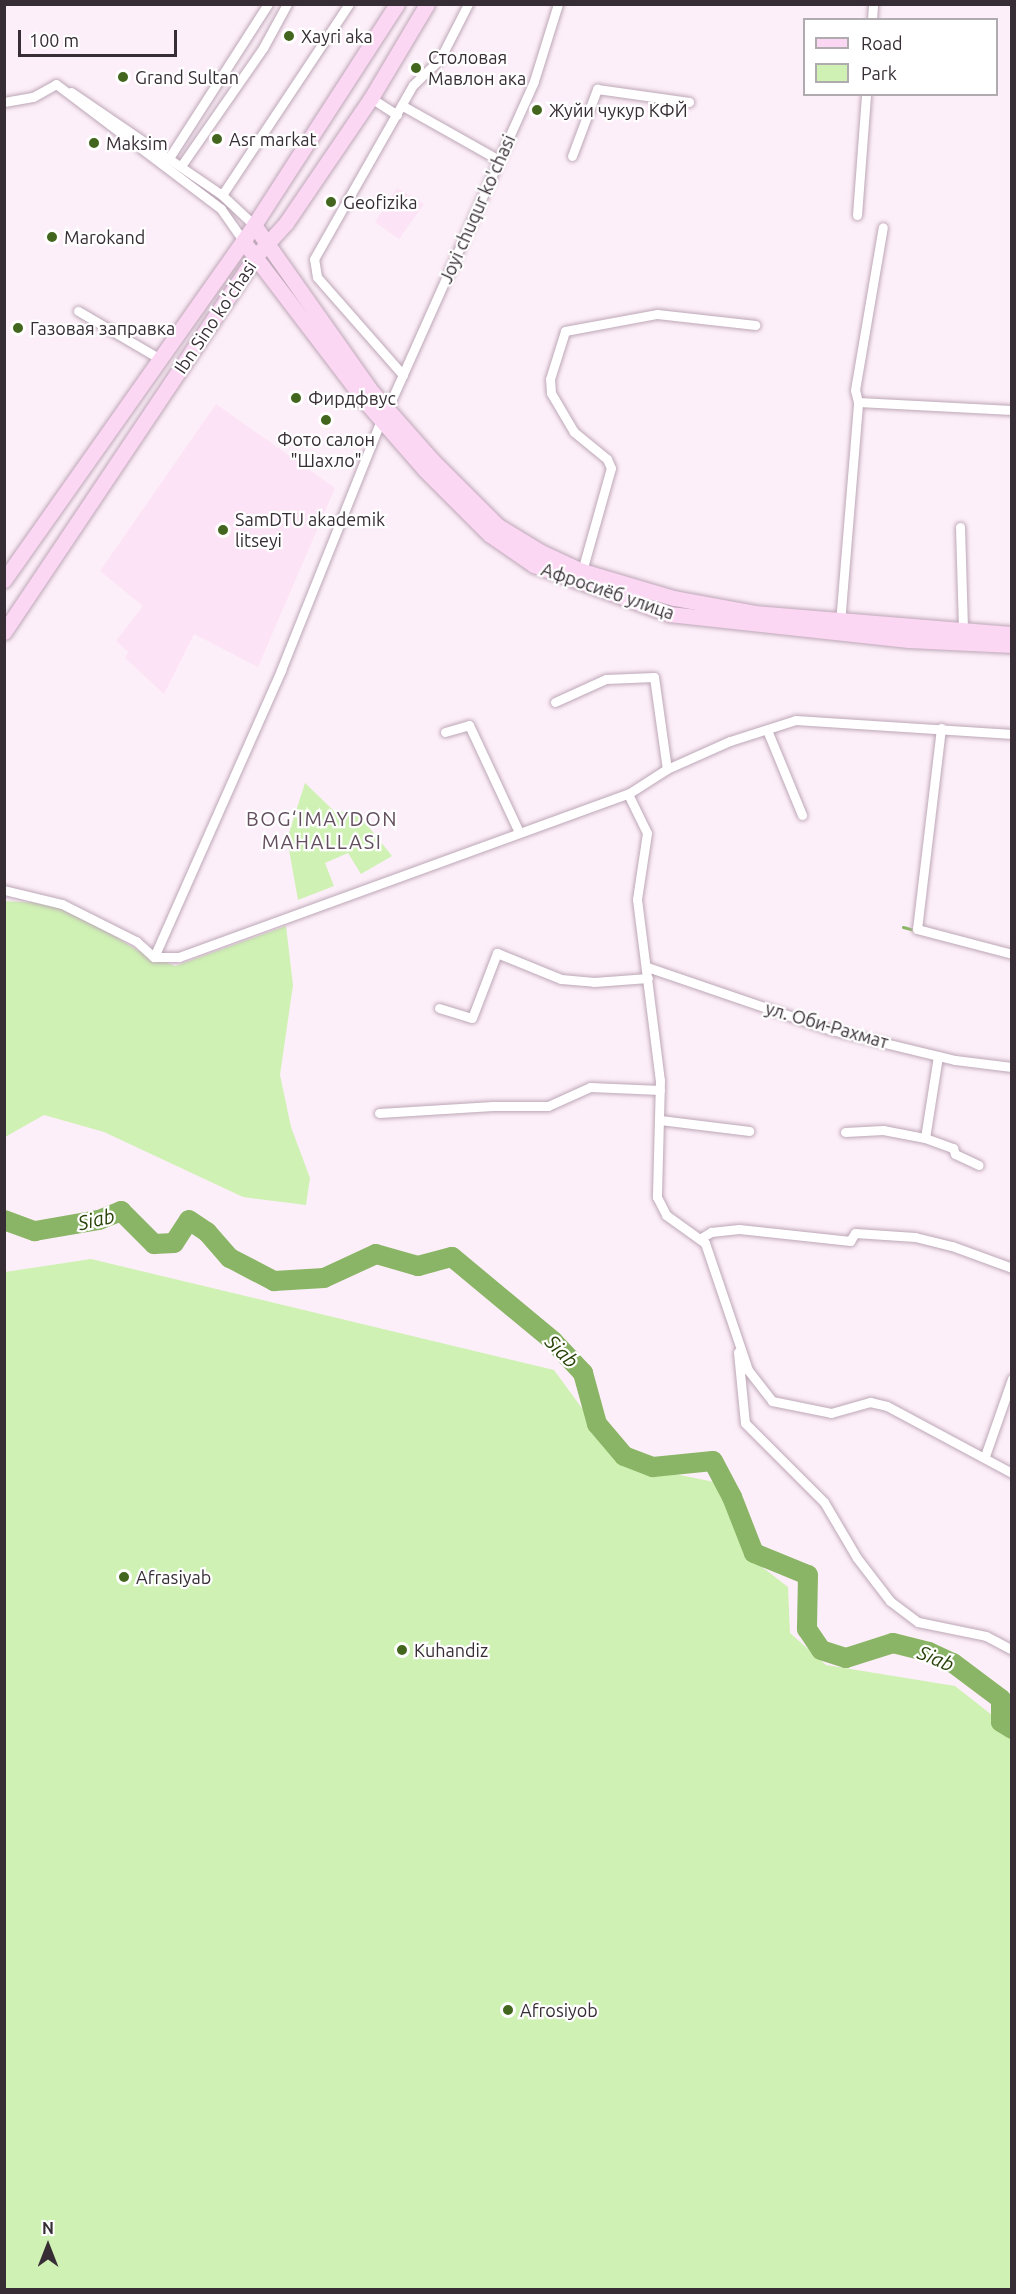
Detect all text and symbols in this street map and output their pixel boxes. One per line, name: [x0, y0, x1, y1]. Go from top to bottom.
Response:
scale bar: [21, 18, 180, 56]
legend: [803, 18, 998, 96]
place label: Xayri aka: [301, 25, 373, 47]
marker: Xayri aka: [282, 29, 296, 43]
text: 100 m: [29, 30, 79, 50]
text: Road: [861, 33, 903, 53]
place label: Столовая Мавлон ака: [428, 47, 526, 90]
marker: Столовая Мавлон ака: [409, 61, 423, 75]
text: Park: [861, 63, 897, 83]
place label: Grand Sultan: [135, 66, 239, 88]
marker: Grand Sultan: [116, 70, 130, 84]
place label: Жуйи чукур КФЙ: [549, 99, 688, 121]
marker: Жуйи чукур КФЙ: [530, 103, 544, 117]
place label: Asr markat: [229, 128, 317, 150]
street label: Joyi chuqur ko'chasi: [434, 131, 520, 287]
place label: Maksim: [106, 132, 168, 154]
marker: Asr markat: [210, 132, 224, 146]
marker: Maksim: [87, 136, 101, 150]
place label: Geofizika: [343, 191, 418, 213]
marker: Geofizika: [324, 195, 338, 209]
place label: Marokand: [64, 226, 145, 248]
marker: Marokand: [45, 230, 59, 244]
street label: Ibn Sino ko'chasi: [169, 256, 261, 378]
place label: Газовая заправка: [30, 317, 175, 339]
marker: Газовая заправка: [11, 321, 25, 335]
place label: Фирдфвус: [308, 387, 396, 409]
marker: Фирдфвус: [289, 391, 303, 405]
marker: Фото салон "Шахло": [319, 413, 333, 427]
place label: Фото салон "Шахло": [277, 429, 375, 472]
place label: SamDTU akademik litseyi: [235, 509, 385, 552]
marker: SamDTU akademik litseyi: [216, 523, 230, 537]
street label: Афросиёб улица: [539, 558, 677, 624]
district label: BOG‘IMAYDON MAHALLASI: [246, 806, 398, 853]
street label: ул. Оби-Рахмат: [763, 997, 891, 1053]
water label: Siab: [75, 1203, 117, 1235]
water label: Siab: [540, 1329, 584, 1373]
place label: Afrasiyab: [136, 1566, 211, 1588]
marker: Afrasiyab: [117, 1570, 131, 1584]
place label: Kuhandiz: [414, 1639, 488, 1661]
water label: Siab: [914, 1640, 958, 1676]
marker: Kuhandiz: [395, 1643, 409, 1657]
place label: Afrosiyob: [520, 1999, 598, 2021]
marker: Afrosiyob: [501, 2003, 515, 2017]
north arrow: [18, 2216, 78, 2276]
text: N: [42, 2219, 54, 2237]

